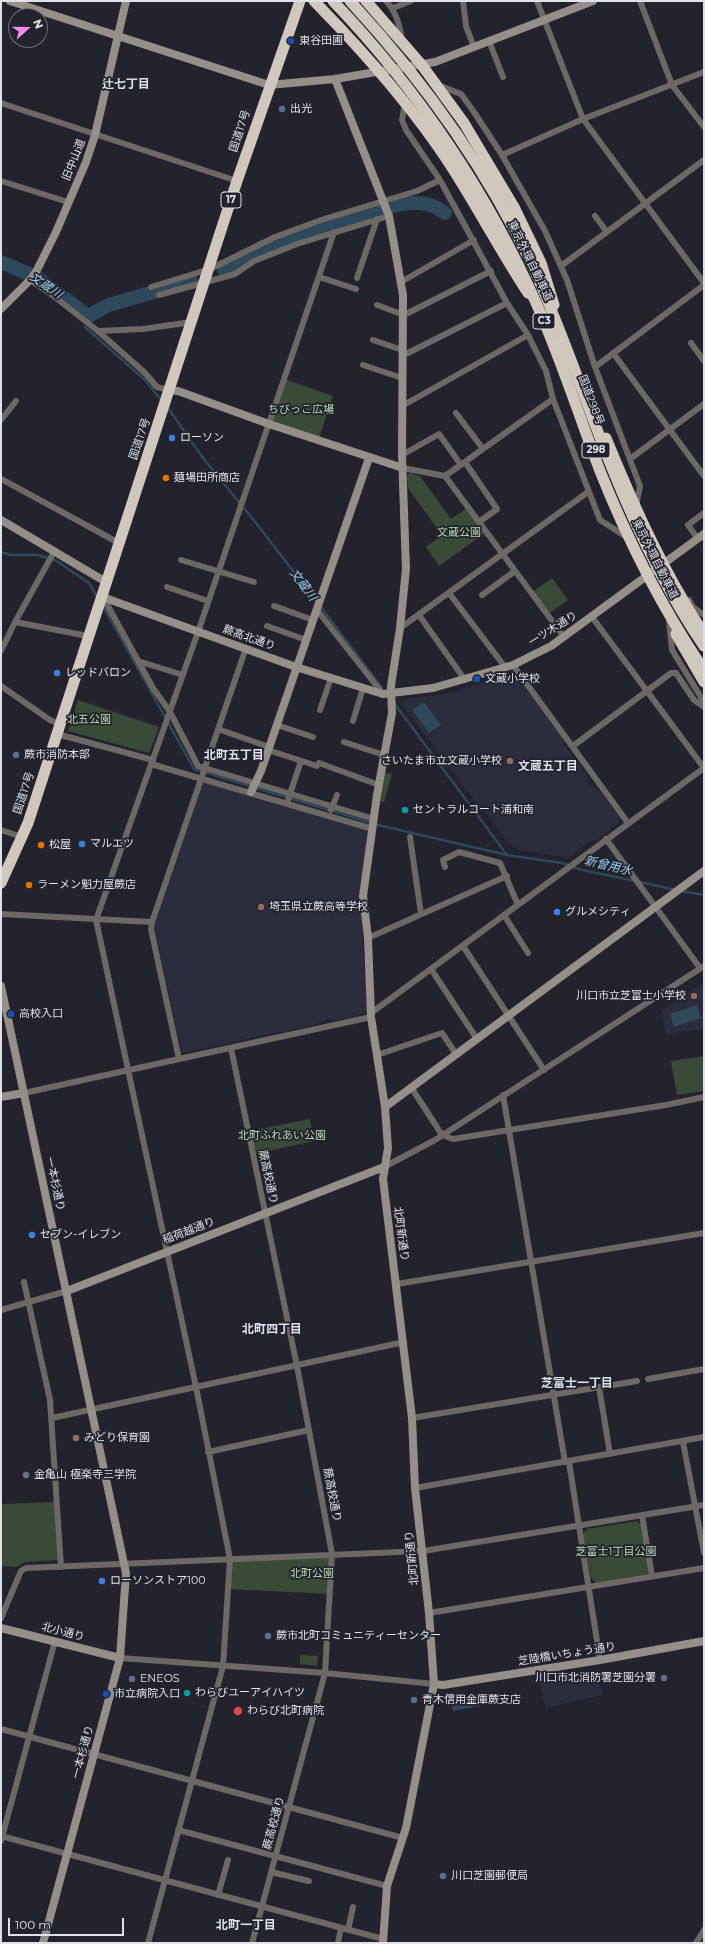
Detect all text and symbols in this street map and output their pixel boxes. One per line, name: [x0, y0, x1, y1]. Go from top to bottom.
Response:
north arrow: [8, 8, 48, 48]
text: N: [30, 17, 46, 31]
place label: 東谷田圃: [299, 34, 343, 48]
marker: 東谷田圃: [286, 36, 296, 46]
district label: 辻七丁目: [102, 77, 150, 91]
place label: 出光: [290, 102, 312, 116]
marker: 出光: [277, 104, 287, 114]
street label: 国道17号: [227, 108, 253, 154]
street label: 旧中山道: [60, 137, 88, 183]
road number: 17: [221, 192, 241, 208]
street label: 東京外環自動車道: [505, 219, 555, 303]
water label: 文蔵川: [27, 270, 65, 302]
road number: C3: [533, 313, 555, 329]
street label: 国道298号: [575, 373, 607, 427]
park label: ちびっこ広場: [268, 403, 334, 417]
street label: 国道17号: [127, 416, 153, 462]
place label: ローソン: [180, 431, 224, 445]
marker: ローソン: [167, 433, 177, 443]
road number: 298: [582, 442, 610, 458]
place label: 麺場田所商店: [174, 471, 240, 485]
marker: 麺場田所商店: [161, 473, 171, 483]
street label: 東京外環自動車道: [629, 517, 681, 601]
park label: 文蔵公園: [437, 526, 481, 540]
water label: 文蔵川: [286, 566, 320, 604]
street label: 一ツ木通り: [526, 609, 580, 649]
street label: 蕨高北通り: [221, 623, 277, 653]
place label: レッドバロン: [65, 666, 131, 680]
marker: レッドバロン: [52, 668, 62, 678]
place label: 文蔵小学校: [485, 672, 540, 686]
marker: 文蔵小学校: [472, 674, 482, 684]
park label: 北五公園: [67, 713, 111, 727]
place label: 蕨市消防本部: [24, 748, 90, 762]
district label: 北町五丁目: [204, 748, 264, 762]
marker: 蕨市消防本部: [11, 750, 21, 760]
place label: さいたま市立文蔵小学校: [381, 754, 502, 768]
marker: さいたま市立文蔵小学校: [505, 756, 515, 766]
district label: 文蔵五丁目: [518, 759, 578, 773]
street label: 国道17号: [11, 770, 37, 816]
place label: セントラルコート浦和南: [413, 803, 534, 817]
marker: セントラルコート浦和南: [400, 805, 410, 815]
place label: マルエツ: [90, 837, 134, 851]
place label: 松屋: [49, 838, 71, 852]
marker: マルエツ: [77, 839, 87, 849]
marker: 松屋: [36, 840, 46, 850]
water label: 新曾用水: [583, 854, 633, 878]
place label: ラーメン魁力屋蕨店: [37, 878, 136, 892]
marker: ラーメン魁力屋蕨店: [24, 880, 34, 890]
place label: 埼玉県立蕨高等学校: [269, 900, 368, 914]
marker: 埼玉県立蕨高等学校: [256, 902, 266, 912]
place label: グルメシティ: [565, 905, 631, 919]
marker: グルメシティ: [552, 907, 562, 917]
place label: 川口市立芝富士小学校: [576, 989, 686, 1003]
marker: 川口市立芝富士小学校: [689, 991, 699, 1001]
place label: 高校入口: [19, 1007, 63, 1021]
marker: 高校入口: [6, 1009, 16, 1019]
park label: 北町ふれあい公園: [238, 1129, 326, 1143]
street label: 蕨高校通り: [256, 1149, 280, 1205]
street label: 一本杉通り: [43, 1156, 67, 1212]
street label: 北町新通り: [391, 1206, 411, 1262]
street label: 稲荷越通り: [161, 1215, 217, 1247]
place label: セブン-イレブン: [40, 1228, 121, 1242]
marker: セブン-イレブン: [27, 1230, 37, 1240]
district label: 北町四丁目: [242, 1322, 302, 1336]
district label: 芝富士一丁目: [541, 1376, 613, 1390]
place label: みどり保育園: [84, 1431, 150, 1445]
marker: みどり保育園: [71, 1433, 81, 1443]
street label: 蕨高校通り: [320, 1467, 344, 1523]
place label: 金亀山 極楽寺三学院: [34, 1468, 136, 1482]
marker: 金亀山 極楽寺三学院: [21, 1470, 31, 1480]
street label: 北町新通り: [403, 1530, 421, 1586]
park label: 芝富士1丁目公園: [576, 1545, 656, 1559]
park label: 北町公園: [290, 1567, 334, 1581]
place label: ローソンストア100: [110, 1574, 206, 1588]
marker: ローソンストア100: [97, 1576, 107, 1586]
street label: 北小通り: [40, 1620, 86, 1644]
place label: 蕨市北町コミュニティーセンター: [276, 1629, 441, 1643]
marker: 蕨市北町コミュニティーセンター: [263, 1631, 273, 1641]
street label: 芝陸橋いちょう通り: [517, 1640, 617, 1668]
place label: 川口市北消防署芝園分署: [535, 1671, 656, 1685]
place label: ENEOS: [140, 1672, 180, 1686]
marker: 川口市北消防署芝園分署: [659, 1673, 669, 1683]
marker: ENEOS: [127, 1674, 137, 1684]
place label: わらびユーアイハイツ: [195, 1686, 305, 1700]
place label: 市立病院入口: [114, 1687, 180, 1701]
marker: わらびユーアイハイツ: [182, 1688, 192, 1698]
marker: 市立病院入口: [101, 1689, 111, 1699]
place label: 青木信用金庫蕨支店: [422, 1693, 521, 1707]
marker: 青木信用金庫蕨支店: [409, 1695, 419, 1705]
place label: わらび北町病院: [247, 1704, 324, 1718]
marker: わらび北町病院: [232, 1705, 244, 1717]
street label: 一本杉通り: [70, 1724, 96, 1780]
street label: 蕨高校通り: [261, 1795, 287, 1851]
place label: 川口芝園郵便局: [451, 1869, 528, 1883]
marker: 川口芝園郵便局: [438, 1871, 448, 1881]
scale bar: [10, 1910, 126, 1936]
text: 100 m: [15, 1917, 51, 1932]
district label: 北町一丁目: [216, 1918, 276, 1932]

